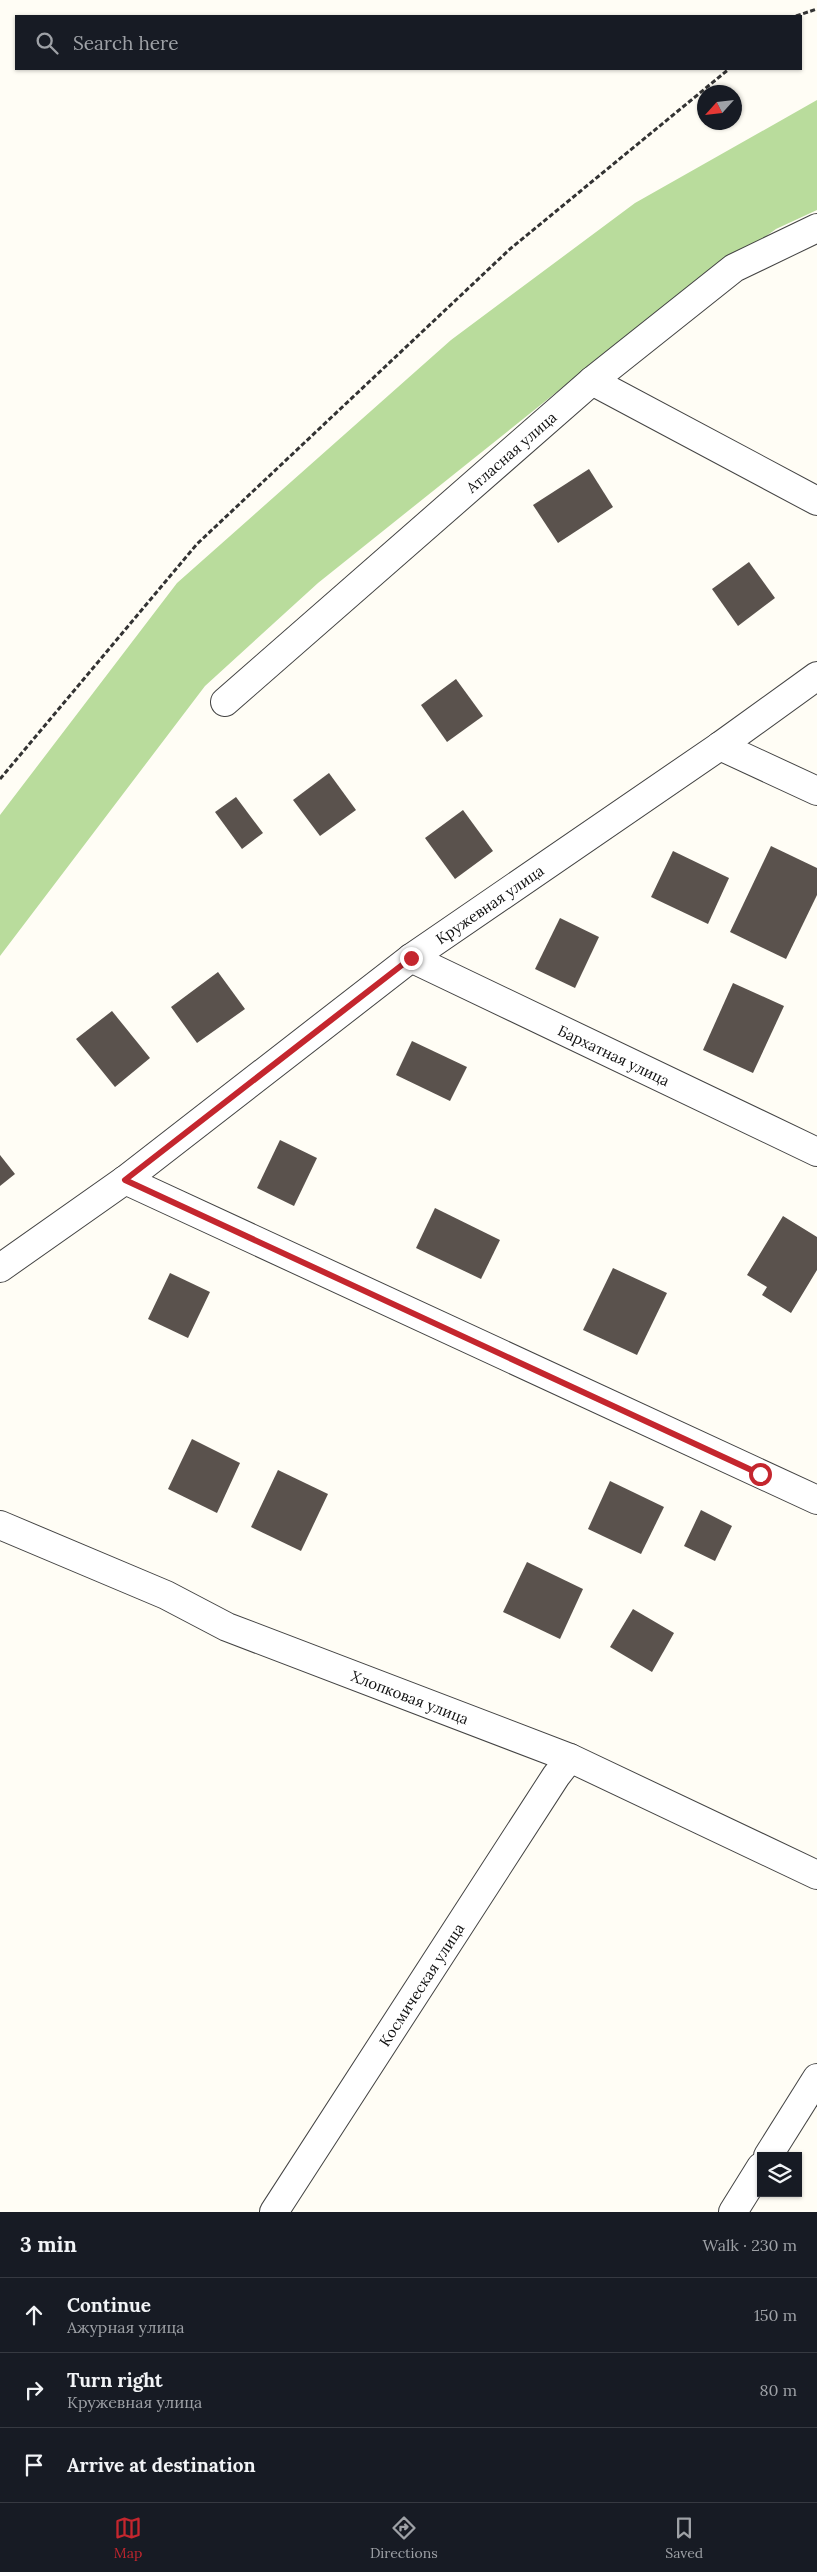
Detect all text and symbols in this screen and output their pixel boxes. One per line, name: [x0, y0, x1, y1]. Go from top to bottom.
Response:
search box: [15, 15, 802, 70]
icon: search: [33, 29, 61, 57]
text: Search here: [73, 31, 179, 55]
north arrow: [697, 85, 742, 130]
street label: Атласная улица: [461, 407, 560, 497]
street label: Кружевная улица: [432, 860, 547, 948]
route end: [400, 947, 423, 970]
street label: Бархатная улица: [555, 1020, 673, 1090]
route start: [749, 1463, 772, 1486]
street label: Хлопковая улица: [349, 1666, 472, 1728]
street label: Космическая улица: [374, 1919, 468, 2050]
map controls: [757, 2152, 802, 2197]
button: layers: [757, 2152, 802, 2197]
text: 3 min: [20, 2231, 77, 2258]
text: Walk · 230 m: [702, 2235, 797, 2255]
text: Continue: [67, 2293, 151, 2317]
icon: ahead: [20, 2301, 48, 2329]
text: 150 m: [754, 2305, 797, 2325]
text: Ажурная улица: [67, 2317, 185, 2337]
text: Turn right: [67, 2368, 163, 2392]
icon: right: [20, 2376, 48, 2404]
text: 80 m: [760, 2380, 797, 2400]
text: Кружевная улица: [67, 2392, 202, 2412]
icon: arrive: [20, 2451, 48, 2479]
text: Arrive at destination: [67, 2453, 256, 2477]
tab: Map: [114, 2514, 142, 2562]
tab: Directions: [370, 2514, 438, 2562]
tab: Saved: [665, 2514, 703, 2562]

